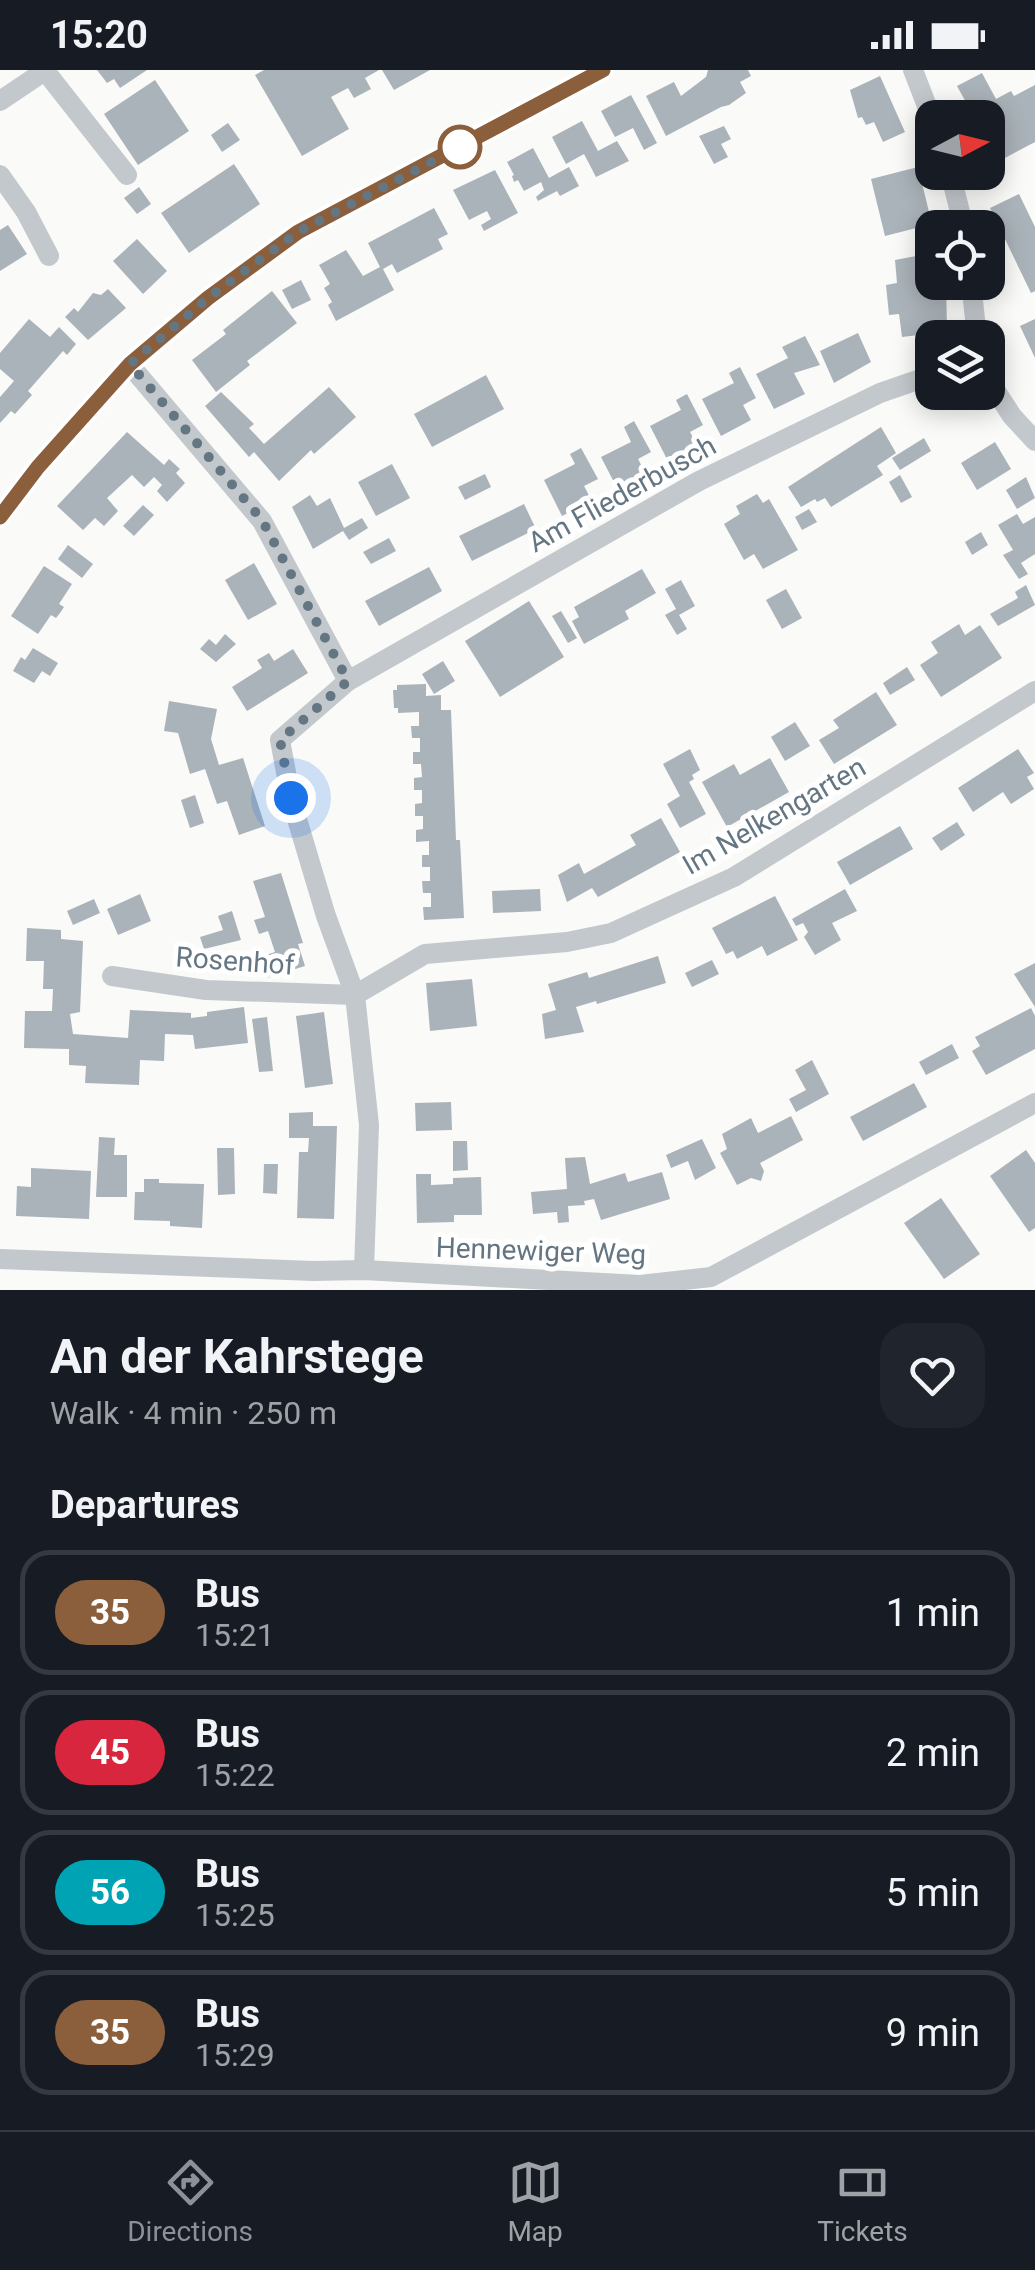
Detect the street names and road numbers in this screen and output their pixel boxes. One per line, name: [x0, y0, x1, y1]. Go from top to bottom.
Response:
street label: Am Fliederbusch: [522, 429, 722, 559]
street label: Im Nelkengarten: [677, 750, 871, 882]
street label: Rosenhof: [174, 940, 296, 982]
street label: Hennewiger Weg: [435, 1231, 647, 1271]

